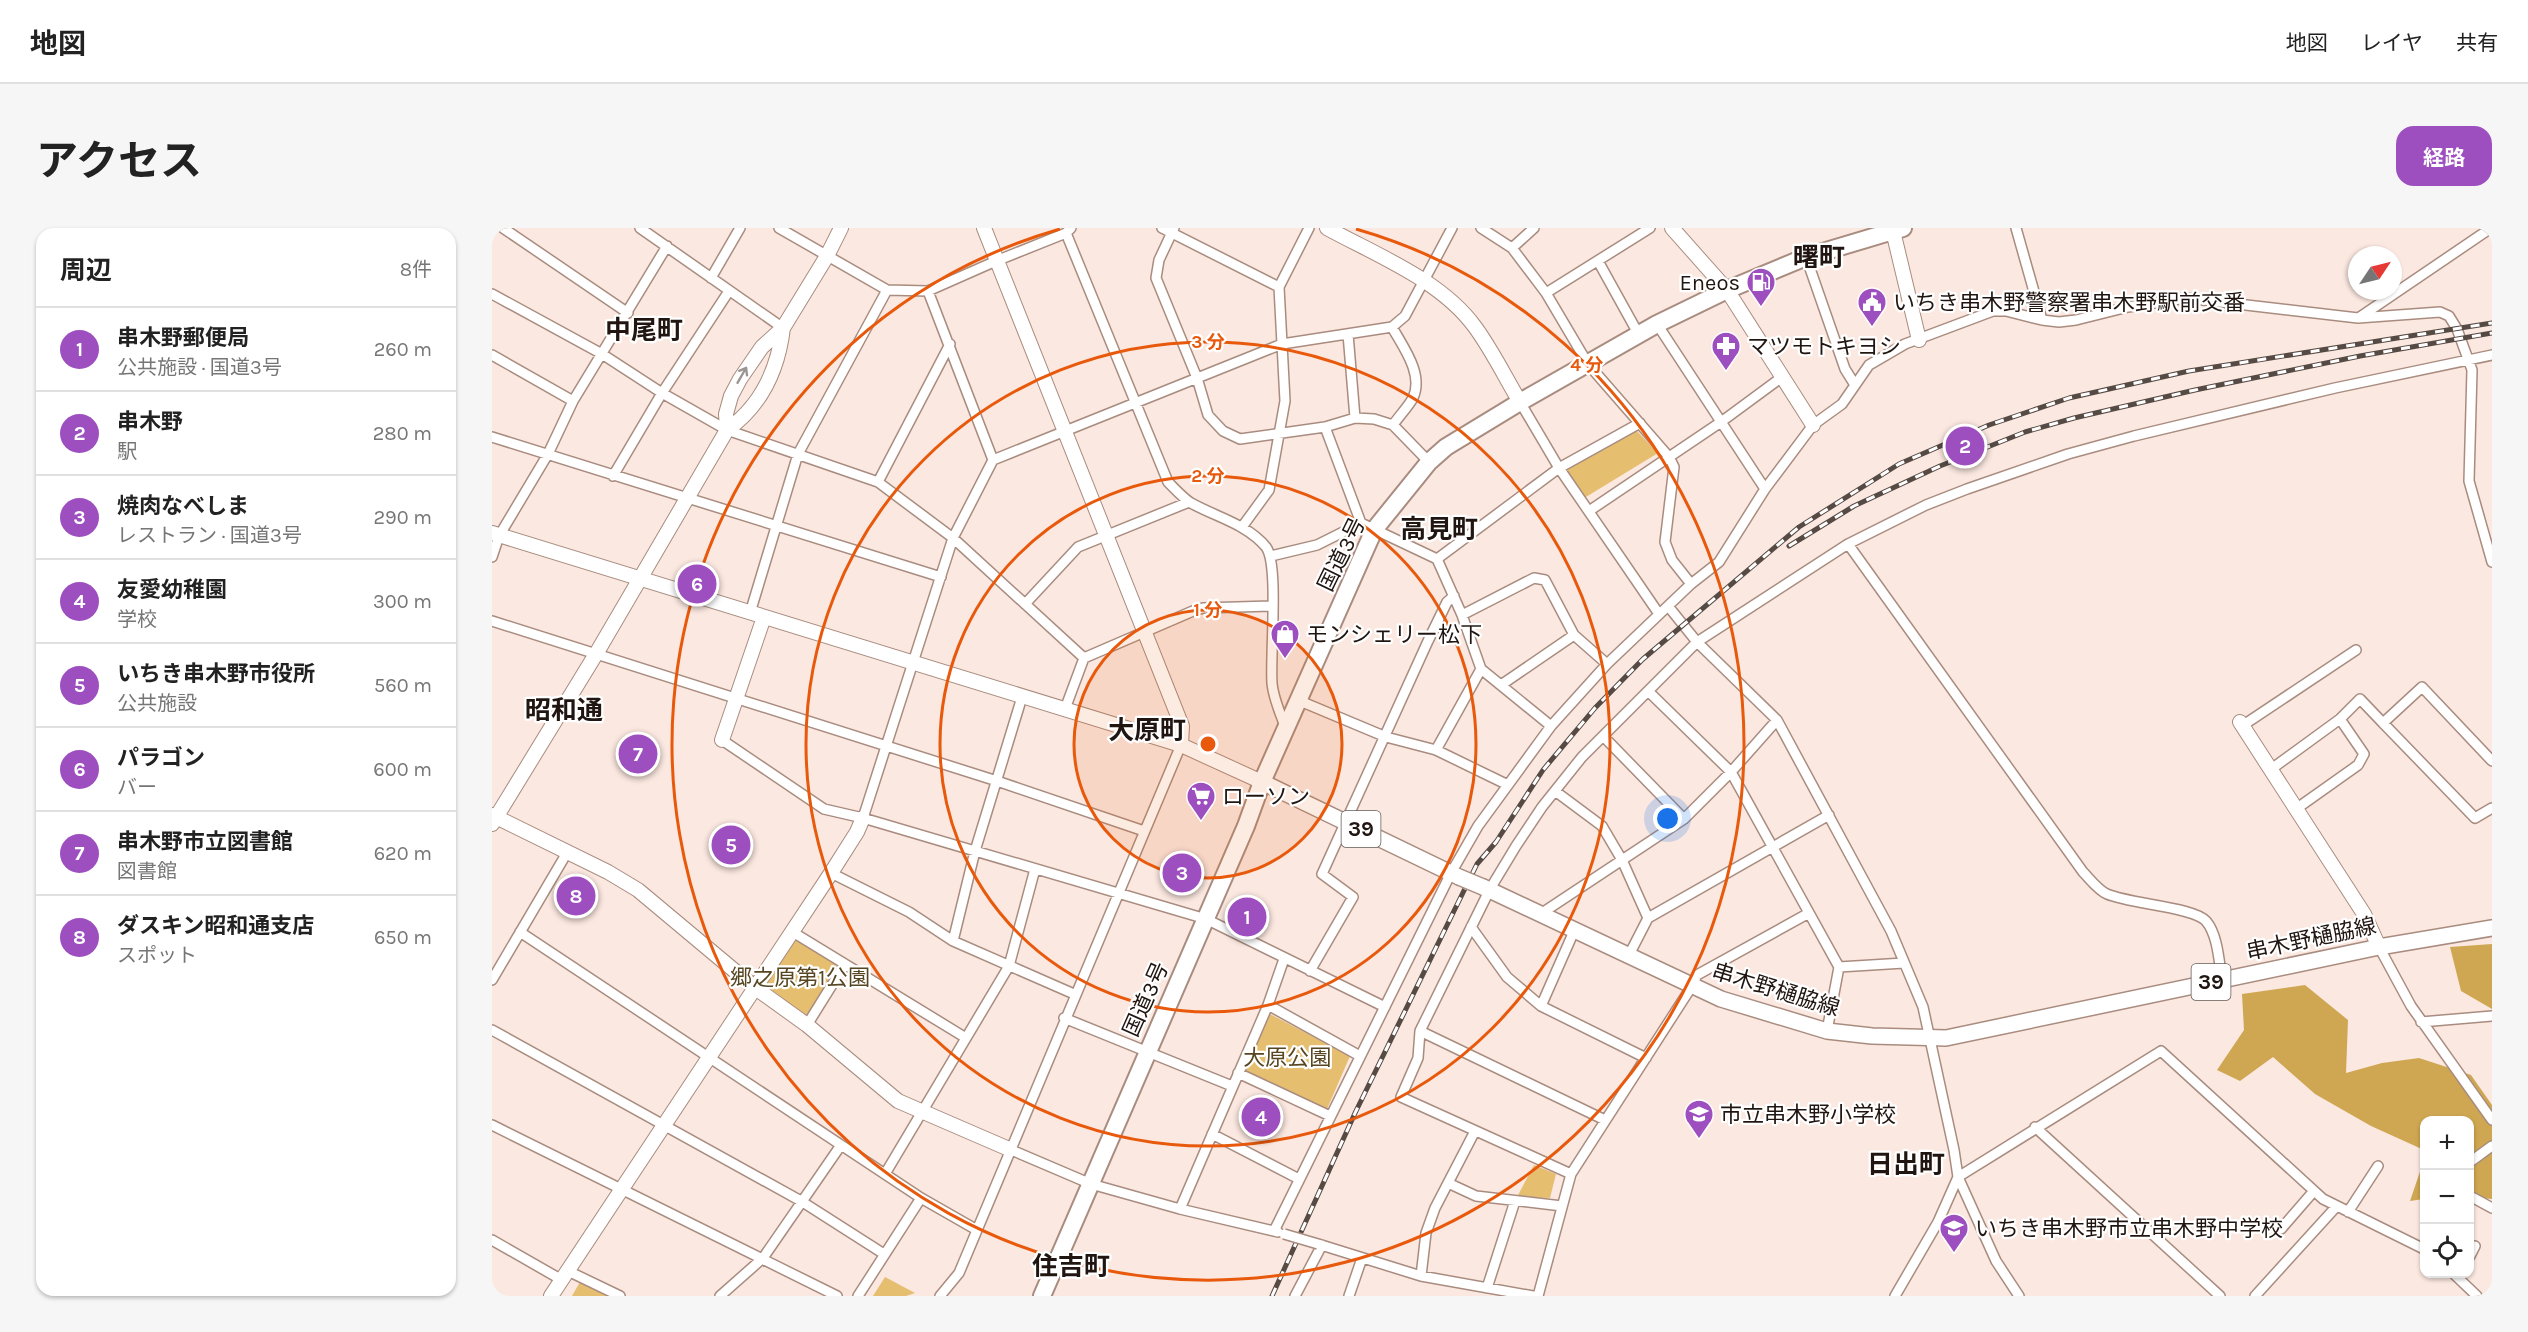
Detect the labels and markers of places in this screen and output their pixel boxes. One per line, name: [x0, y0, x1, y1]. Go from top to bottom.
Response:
fuel station icon: Eneos: [1745, 266, 1777, 308]
place label: Eneos: [1679, 270, 1740, 296]
public building icon: いちき串木野警察署串木野駅前交番: [1856, 286, 1888, 328]
place label: いちき串木野警察署串木野駅前交番: [1893, 290, 2245, 316]
pharmacy icon: マツモトキヨシ: [1710, 330, 1742, 372]
place label: マツモトキヨシ: [1747, 334, 1901, 360]
pin: 2: [1946, 424, 1984, 468]
pin: 6: [678, 562, 716, 606]
shop icon: モンシェリー松下: [1269, 618, 1301, 660]
place label: モンシェリー松下: [1306, 622, 1482, 648]
pin: 7: [618, 732, 658, 776]
centre of rings: [1198, 734, 1218, 754]
supermarket icon: ローソン: [1185, 780, 1217, 822]
place label: ローソン: [1222, 784, 1310, 810]
pin: 5: [712, 822, 750, 868]
pin: 3: [1162, 850, 1202, 896]
pin: 8: [556, 874, 596, 918]
pin: 1: [1228, 894, 1266, 940]
pin: 4: [1242, 1094, 1280, 1140]
school or university icon: 市立串木野小学校: [1683, 1098, 1715, 1140]
place label: 市立串木野小学校: [1720, 1102, 1896, 1128]
school or university icon: いちき串木野市立串木野中学校: [1938, 1212, 1970, 1254]
place label: いちき串木野市立串木野中学校: [1975, 1216, 2283, 1242]

